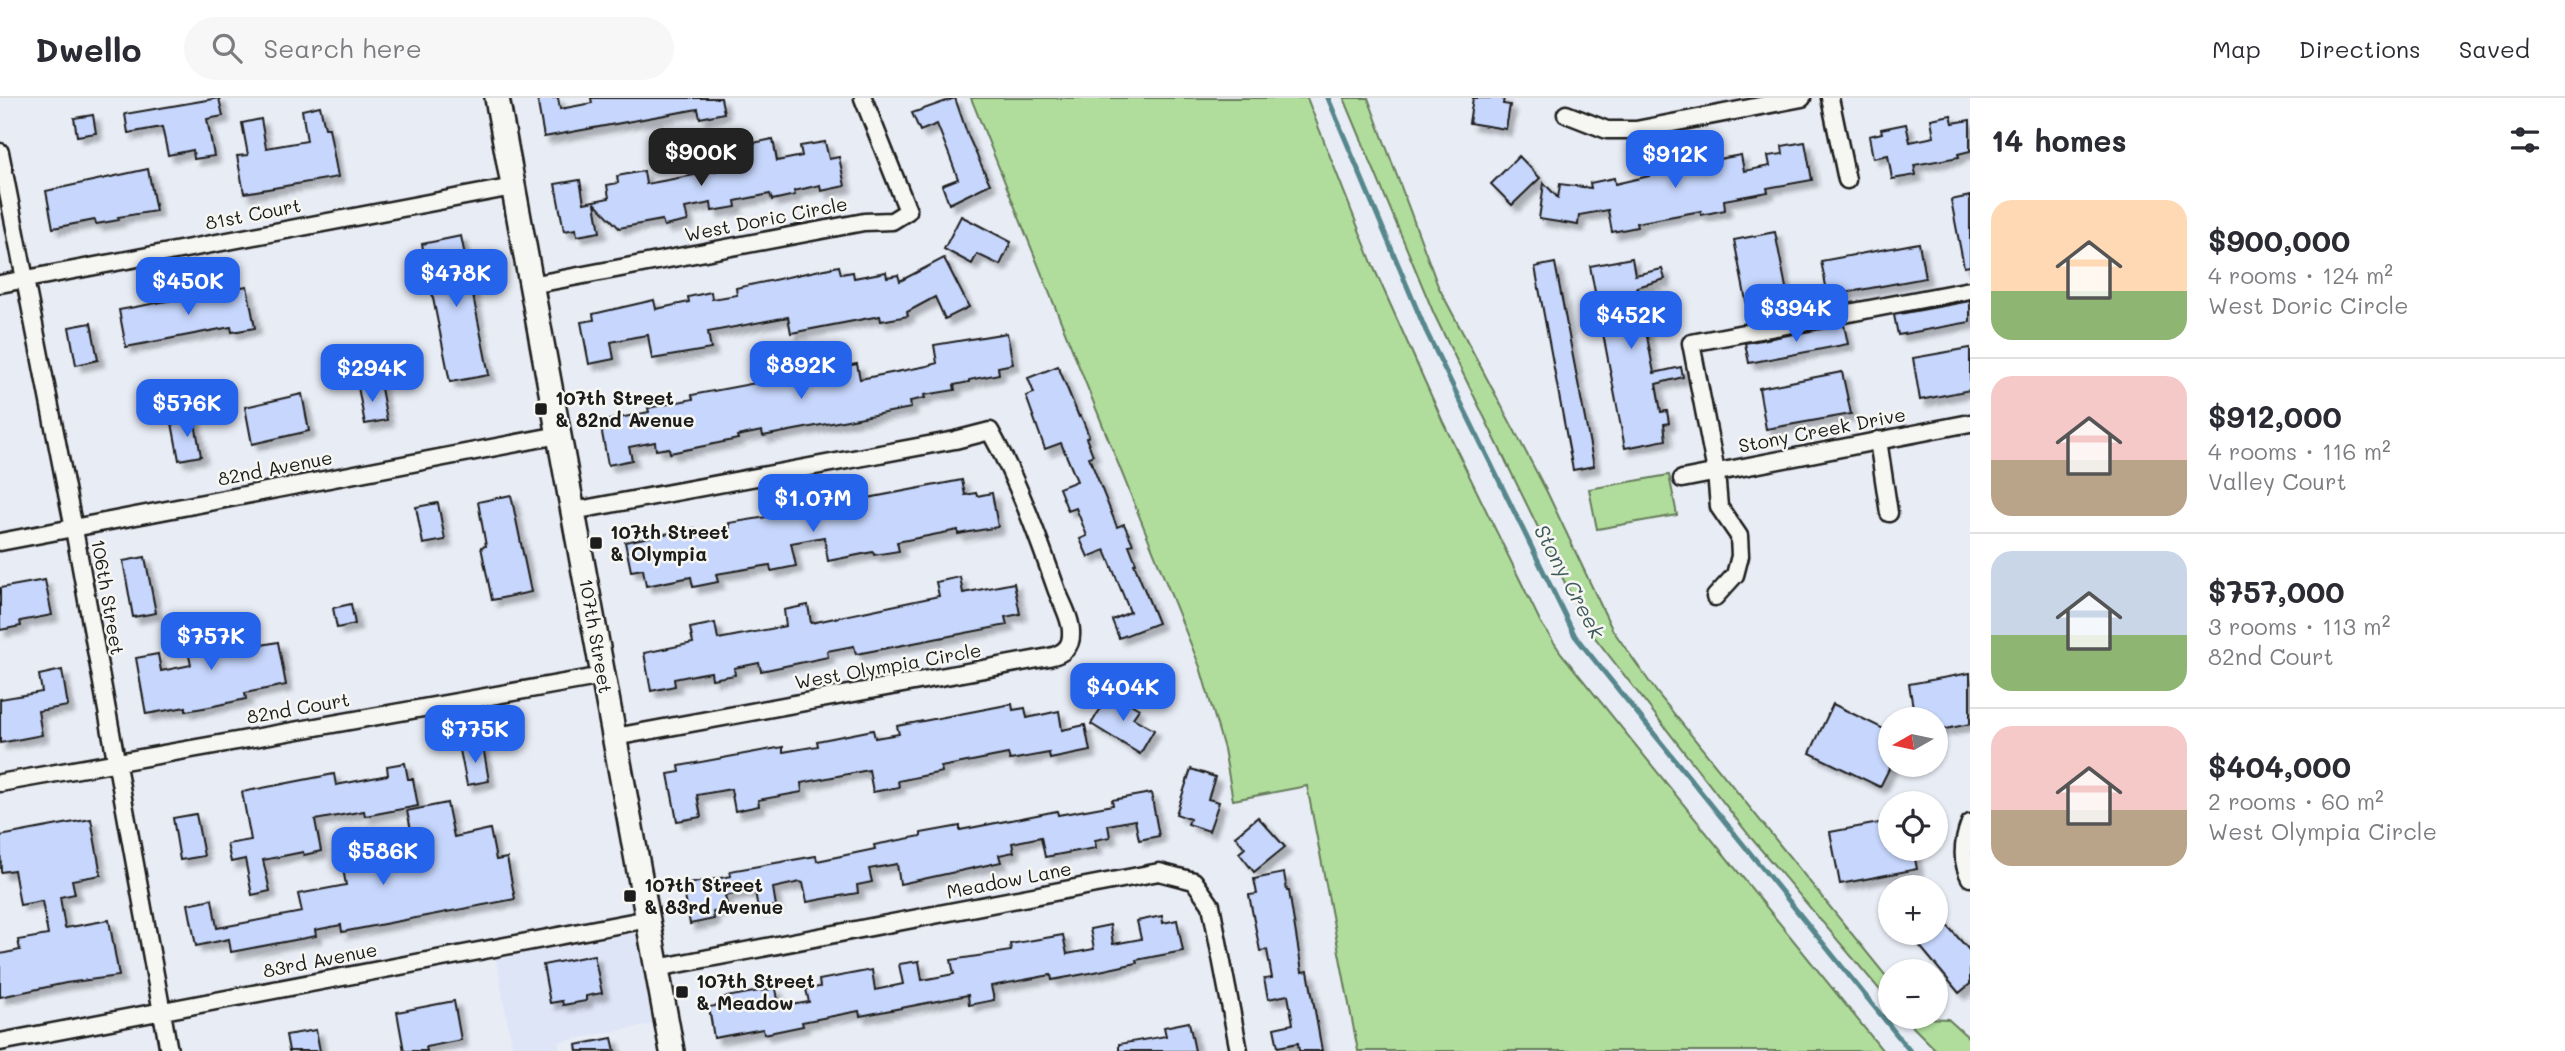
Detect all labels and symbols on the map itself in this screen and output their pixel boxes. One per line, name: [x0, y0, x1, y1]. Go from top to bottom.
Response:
pin: $900K: [652, 129, 750, 188]
pin: $912K: [1626, 130, 1724, 190]
street label: West Doric Circle: [682, 190, 850, 247]
street label: 81st Court: [203, 192, 303, 235]
pin: $478K: [407, 250, 505, 309]
pin: $450K: [139, 258, 237, 317]
pin: $394K: [1747, 285, 1845, 344]
pin: $452K: [1582, 292, 1680, 351]
pin: $892K: [752, 342, 850, 401]
pin: $294K: [323, 344, 421, 404]
pin: $576K: [138, 380, 236, 439]
place label: 107th Street & 82nd Avenue: [555, 385, 694, 432]
marker: 107th Street & 82nd Avenue: [533, 401, 549, 417]
street label: Stony Creek Drive: [1736, 401, 1908, 458]
street label: 82nd Avenue: [215, 444, 334, 491]
pin: $1.07M: [756, 474, 870, 534]
place label: 107th Street & Olympia: [610, 519, 729, 566]
water label: Stony Creek: [1529, 520, 1612, 644]
marker: 107th Street & Olympia: [588, 535, 604, 551]
street label: 106th Street: [86, 537, 131, 657]
street label: 107th Street: [574, 576, 619, 695]
pin: $757K: [162, 612, 260, 672]
street label: West Olympia Circle: [793, 637, 983, 694]
pin: $404K: [1074, 664, 1172, 723]
street label: 82nd Court: [245, 686, 351, 729]
pin: $775K: [426, 706, 524, 765]
north arrow: [1878, 707, 1948, 777]
pin: $586K: [334, 828, 432, 887]
street label: Meadow Lane: [944, 855, 1074, 904]
place label: 107th Street & 83rd Avenue: [644, 872, 783, 919]
marker: 107th Street & 83rd Avenue: [622, 888, 638, 904]
street label: 83rd Avenue: [261, 936, 379, 983]
place label: 107th Street & Meadow: [696, 968, 815, 1015]
marker: 107th Street & Meadow: [674, 984, 690, 1000]

